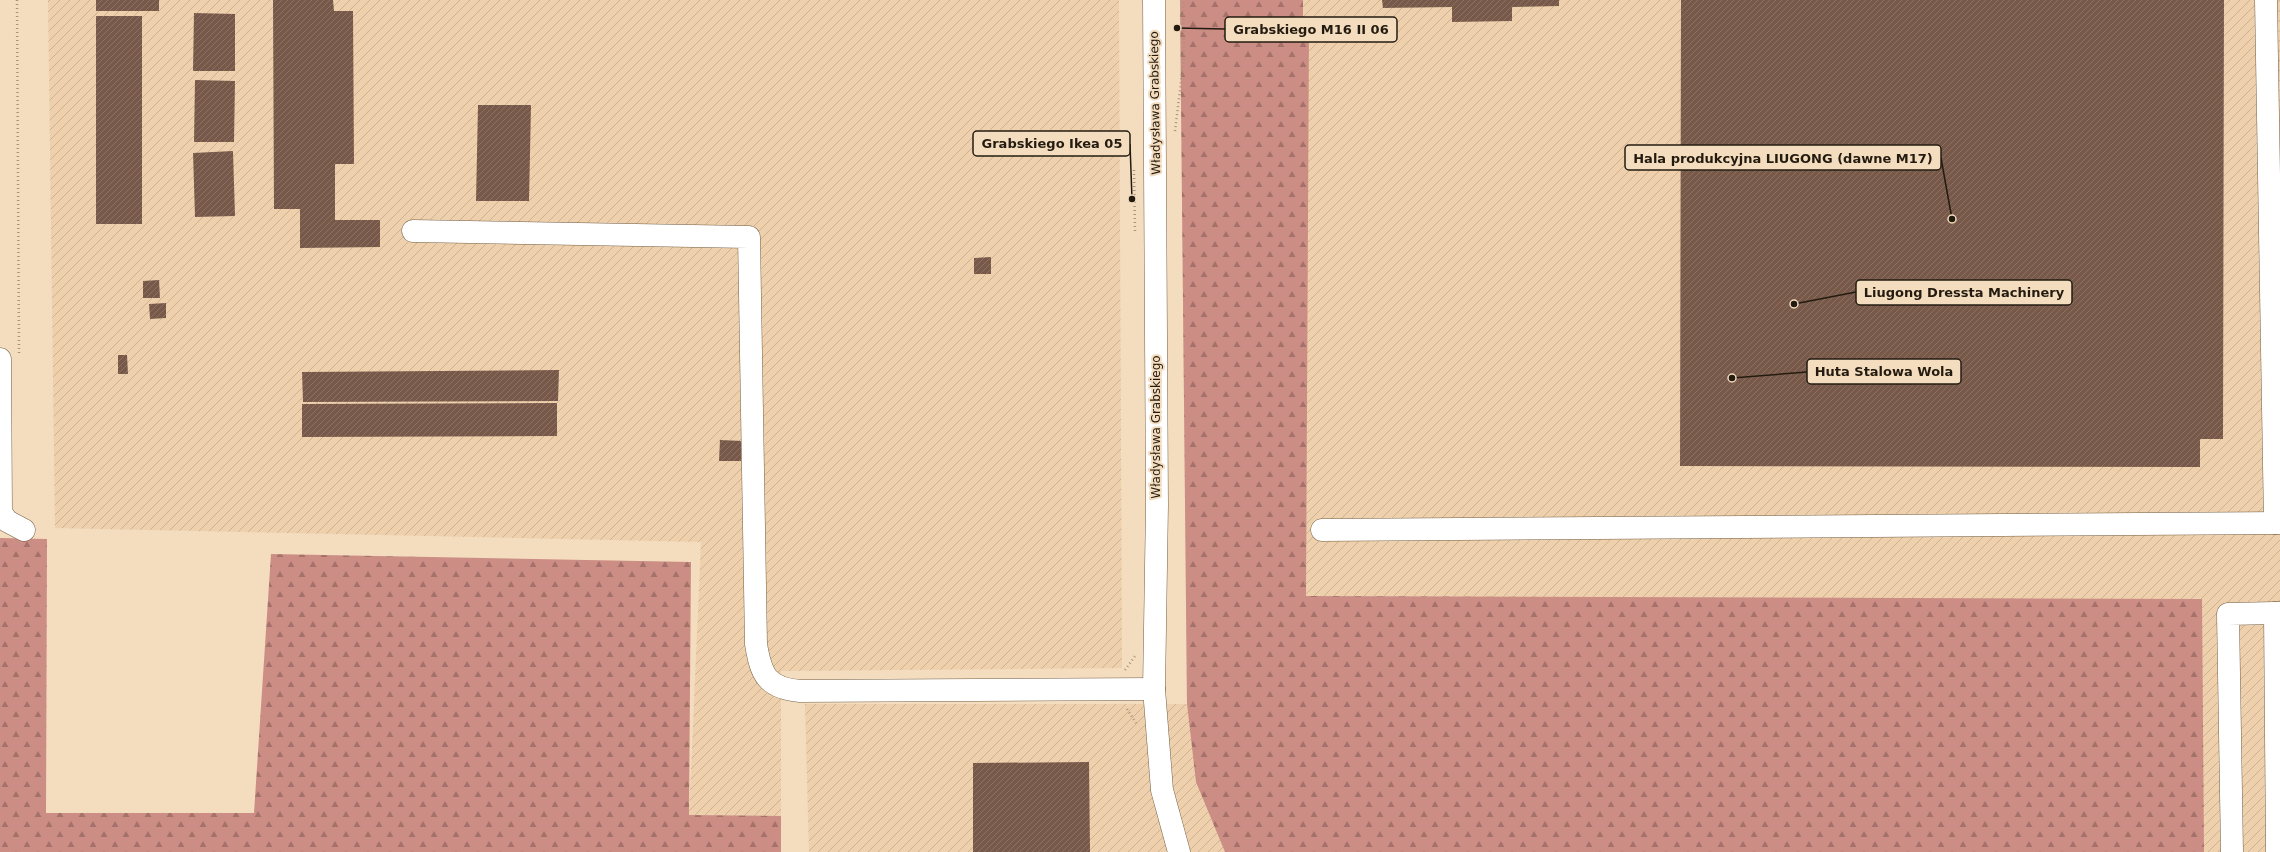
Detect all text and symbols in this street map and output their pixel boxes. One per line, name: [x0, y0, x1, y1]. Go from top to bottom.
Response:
callout: Grabskiego M16 II 06: [1225, 17, 1397, 42]
text: Grabskiego M16 II 06: [1233, 22, 1389, 37]
street label: Władysława Grabskiego: [1147, 31, 1163, 175]
callout: Grabskiego Ikea 05: [973, 131, 1130, 156]
text: Grabskiego Ikea 05: [982, 136, 1122, 151]
callout: Hala produkcyjna LIUGONG (dawne M17): [1625, 145, 1941, 170]
text: Hala produkcyjna LIUGONG (dawne M17): [1633, 151, 1933, 166]
callout: Liugong Dressta Machinery: [1856, 280, 2072, 305]
text: Liugong Dressta Machinery: [1864, 285, 2065, 300]
street label: Władysława Grabskiego: [1149, 355, 1163, 499]
callout: Huta Stalowa Wola: [1807, 359, 1961, 384]
text: Huta Stalowa Wola: [1815, 364, 1953, 379]

